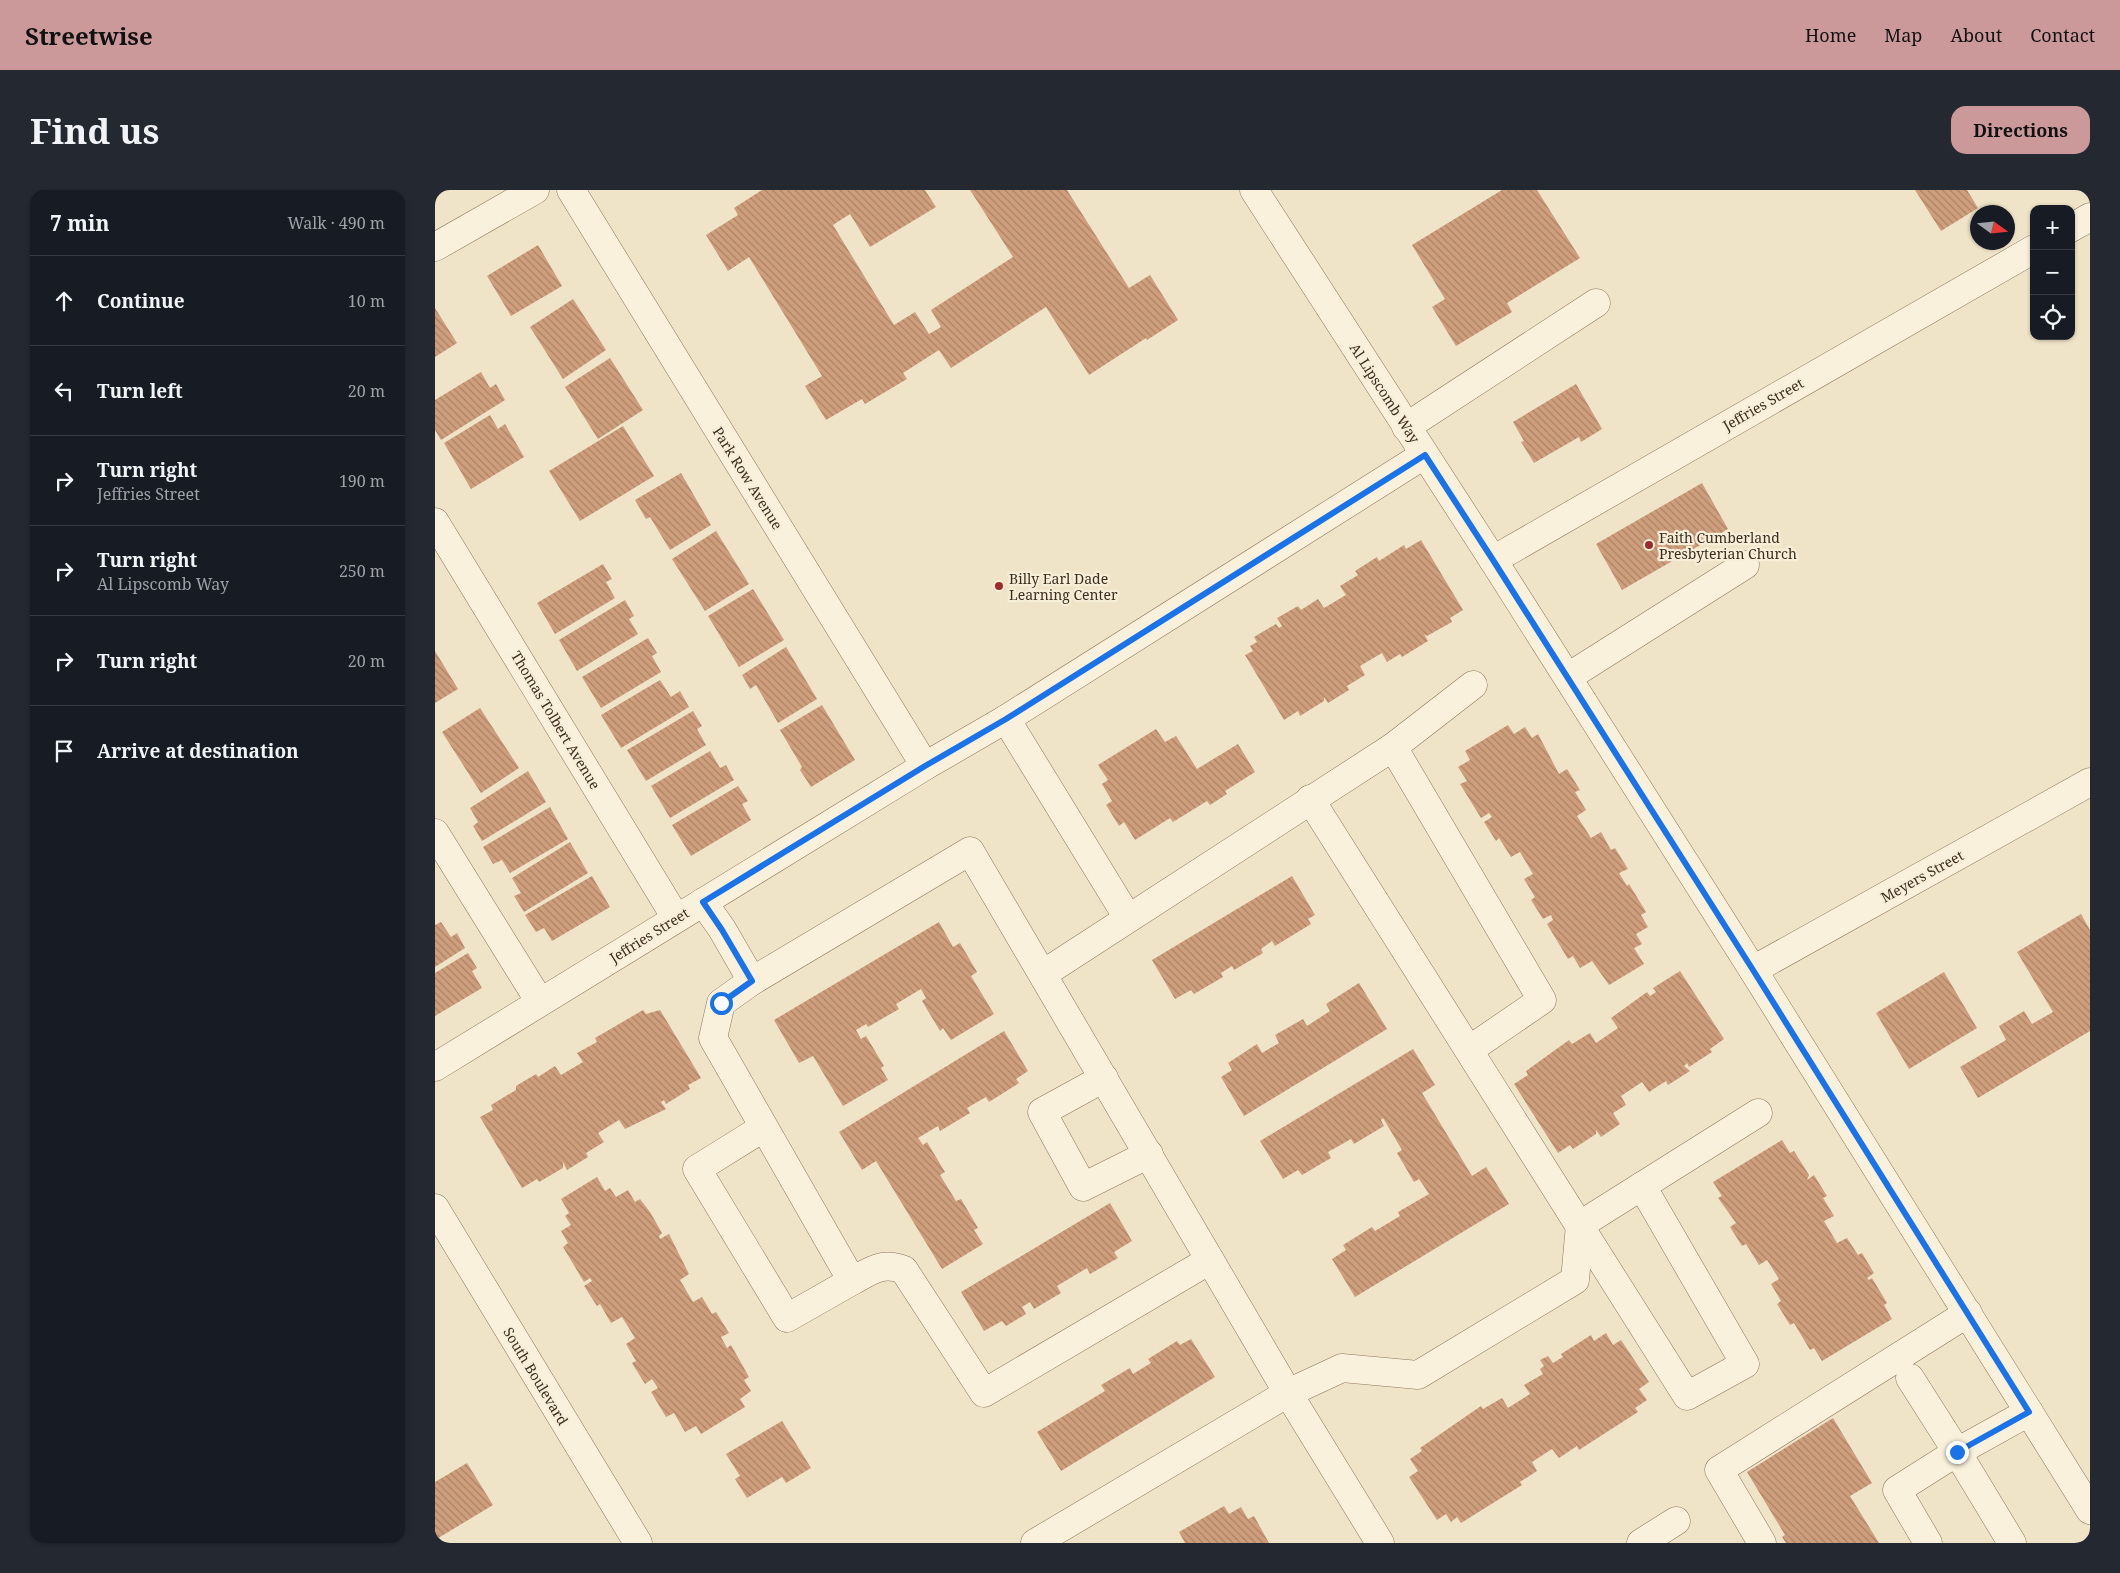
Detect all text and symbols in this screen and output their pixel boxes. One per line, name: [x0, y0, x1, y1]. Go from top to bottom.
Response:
text: Streetwise: [25, 19, 153, 52]
text: Home: [1805, 23, 1856, 47]
text: Map: [1884, 23, 1922, 47]
text: About: [1950, 23, 2002, 47]
text: Contact: [2030, 23, 2095, 47]
button: Directions: [1951, 106, 2090, 154]
text: Find us: [30, 107, 159, 154]
north arrow: [1970, 205, 2015, 250]
map controls: [2030, 205, 2075, 340]
button: +: [2030, 205, 2075, 250]
text: 7 min: [50, 209, 109, 237]
text: Walk · 490 m: [288, 212, 385, 234]
button: −: [2030, 250, 2075, 295]
icon: ahead: [50, 287, 78, 315]
text: Continue: [97, 288, 185, 314]
text: 10 m: [348, 290, 385, 312]
button: locate: [2030, 295, 2075, 340]
street label: Al Lipscomb Way: [1346, 339, 1424, 447]
street label: Jeffries Street: [1718, 373, 1807, 435]
icon: left: [50, 377, 78, 405]
text: Turn left: [97, 378, 183, 404]
text: 20 m: [348, 380, 385, 402]
street label: Park Row Avenue: [709, 423, 787, 533]
text: Turn right: [97, 457, 197, 483]
icon: right: [50, 467, 78, 495]
text: 190 m: [339, 470, 385, 492]
text: Jeffries Street: [97, 483, 200, 505]
place label: Faith Cumberland Presbyterian Church: [1659, 528, 1797, 563]
marker: Faith Cumberland Presbyterian Church: [1643, 539, 1655, 551]
text: Turn right: [97, 547, 197, 573]
icon: right: [50, 557, 78, 585]
text: 250 m: [339, 560, 385, 582]
place label: Billy Earl Dade Learning Center: [1009, 569, 1118, 604]
text: Al Lipscomb Way: [97, 573, 229, 595]
marker: Billy Earl Dade Learning Center: [993, 580, 1005, 592]
icon: right: [50, 647, 78, 675]
street label: Thomas Tolbert Avenue: [507, 647, 605, 793]
text: Turn right: [97, 648, 197, 674]
text: 20 m: [348, 650, 385, 672]
icon: arrive: [50, 737, 78, 765]
text: Arrive at destination: [97, 738, 299, 764]
street label: Meyers Street: [1877, 845, 1967, 907]
street label: Jeffries Street: [605, 903, 692, 967]
route start: [710, 992, 733, 1015]
street label: South Boulevard: [499, 1323, 573, 1429]
route end: [1946, 1441, 1969, 1464]

